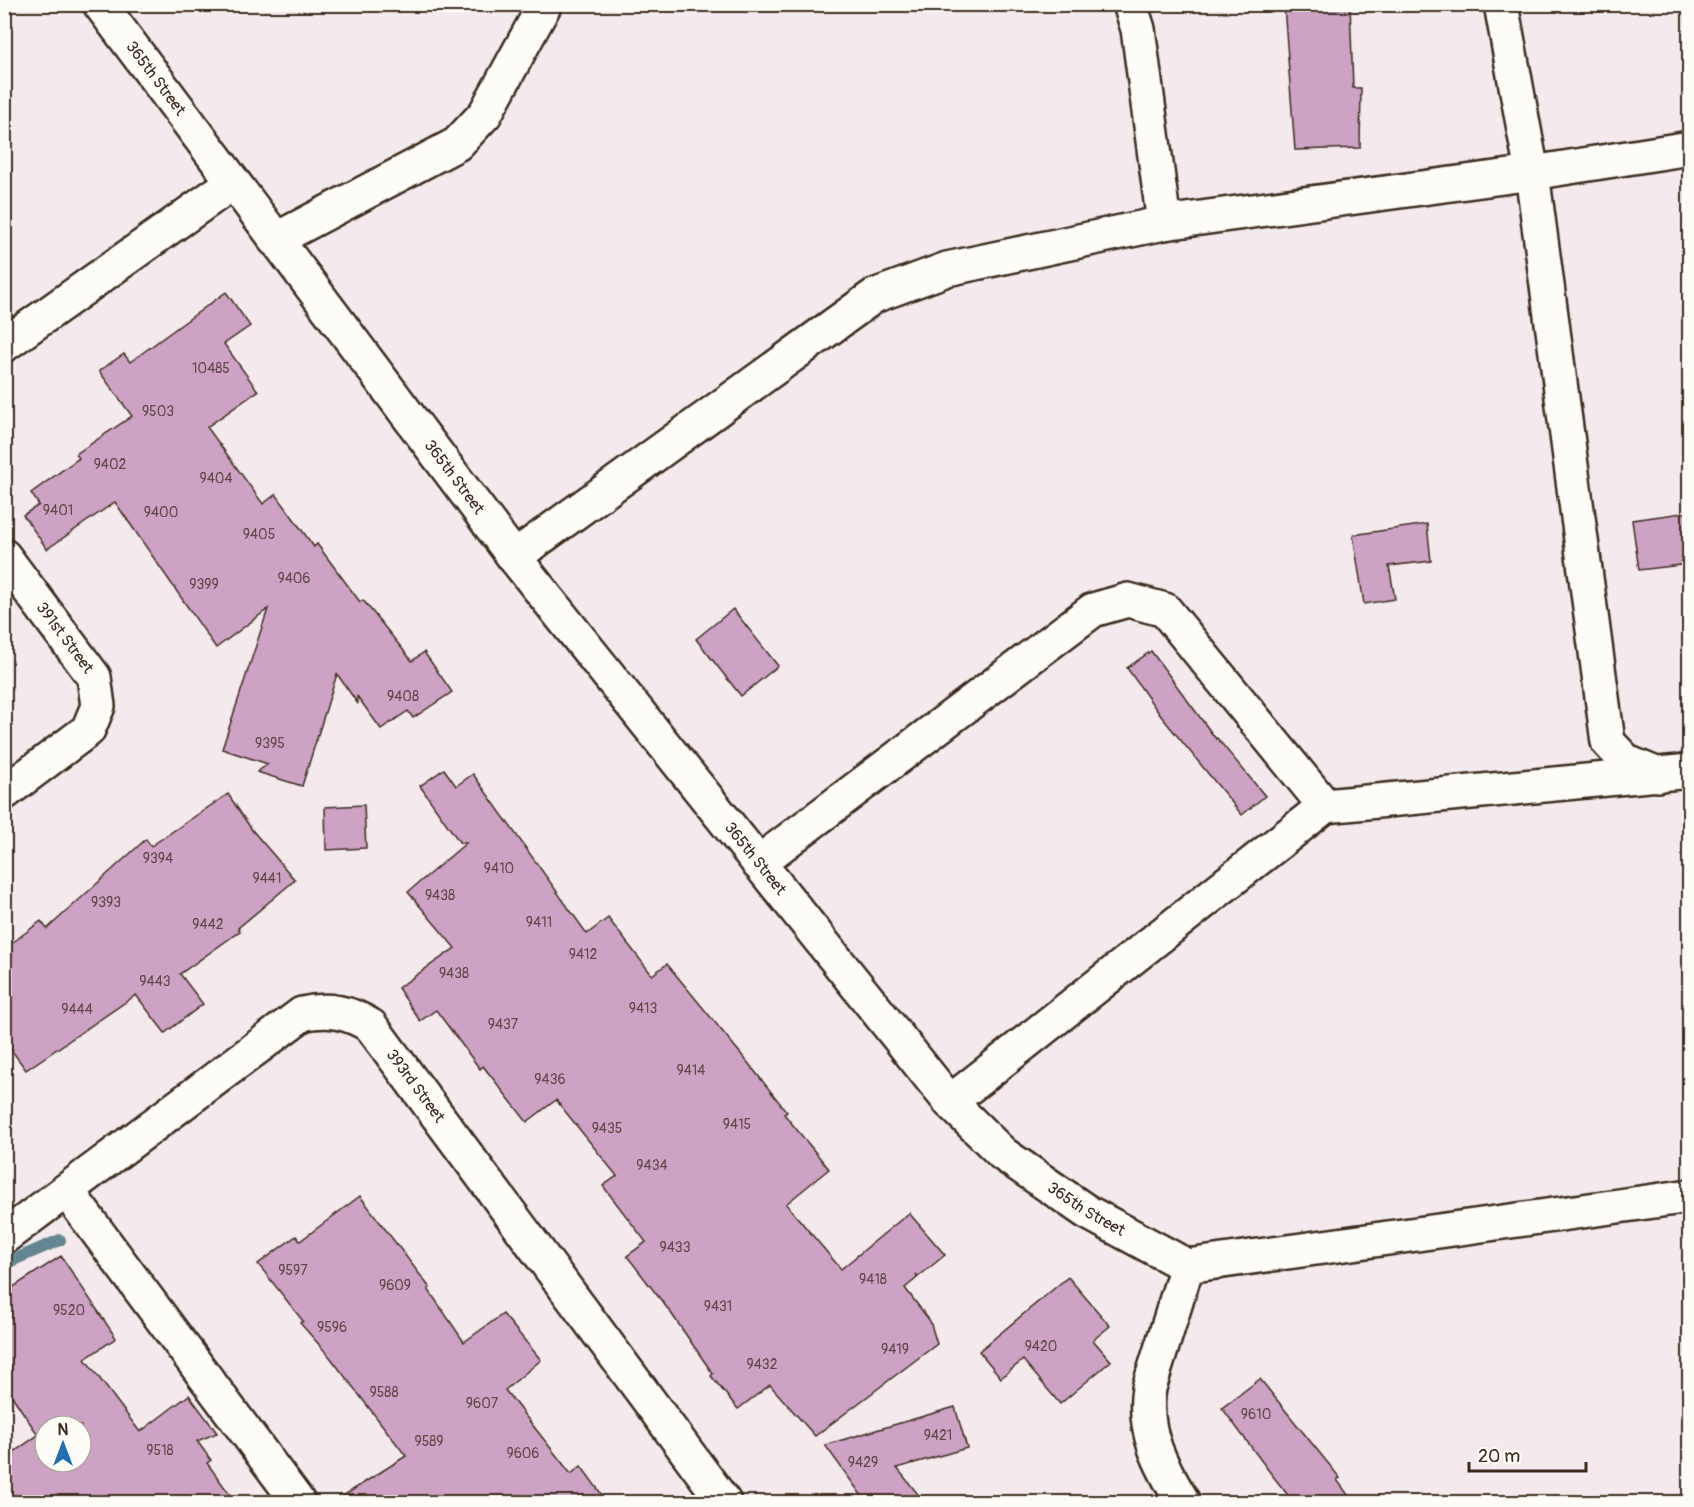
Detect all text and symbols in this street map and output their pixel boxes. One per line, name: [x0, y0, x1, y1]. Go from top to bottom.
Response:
street label: 365th Street: [121, 37, 190, 120]
house number: 10485: [192, 360, 230, 377]
house number: 9503: [142, 403, 174, 420]
street label: 365th Street: [420, 436, 489, 519]
house number: 9402: [94, 456, 127, 473]
house number: 9404: [199, 470, 233, 487]
house number: 9401: [43, 502, 73, 519]
house number: 9400: [144, 504, 178, 521]
house number: 9405: [243, 526, 275, 543]
house number: 9406: [277, 570, 311, 587]
house number: 9399: [189, 576, 219, 593]
street label: 391st Street: [32, 598, 98, 678]
house number: 9408: [387, 688, 419, 705]
house number: 9395: [255, 735, 285, 752]
street label: 365th Street: [720, 818, 791, 900]
house number: 9394: [143, 850, 173, 867]
house number: 9410: [484, 860, 514, 877]
house number: 9441: [253, 870, 281, 887]
house number: 9438: [425, 887, 455, 904]
house number: 9393: [91, 894, 121, 911]
house number: 9411: [526, 914, 552, 931]
house number: 9442: [192, 916, 224, 933]
house number: 9412: [569, 946, 597, 963]
house number: 9438: [439, 965, 469, 982]
house number: 9443: [139, 973, 171, 990]
house number: 9413: [629, 1000, 657, 1017]
house number: 9444: [61, 1001, 93, 1018]
house number: 9437: [488, 1016, 519, 1033]
street label: 393rd Street: [382, 1045, 450, 1127]
house number: 9414: [677, 1062, 705, 1079]
house number: 9436: [534, 1071, 566, 1088]
house number: 9415: [723, 1116, 751, 1133]
house number: 9435: [592, 1120, 622, 1137]
house number: 9434: [636, 1157, 668, 1174]
street label: 365th Street: [1043, 1178, 1129, 1241]
house number: 9433: [660, 1239, 691, 1256]
house number: 9597: [278, 1262, 308, 1279]
house number: 9418: [859, 1271, 887, 1288]
house number: 9609: [379, 1277, 411, 1294]
house number: 9431: [704, 1298, 732, 1315]
house number: 9520: [53, 1302, 85, 1319]
house number: 9596: [317, 1319, 347, 1336]
house number: 9420: [1025, 1338, 1057, 1355]
house number: 9419: [881, 1341, 909, 1358]
house number: 9432: [747, 1356, 778, 1373]
house number: 9588: [370, 1384, 398, 1401]
house number: 9607: [466, 1395, 499, 1412]
house number: 9610: [1241, 1406, 1271, 1423]
north arrow: [33, 1414, 93, 1474]
text: N: [58, 1420, 69, 1440]
house number: 9421: [924, 1427, 952, 1444]
house number: 9589: [414, 1433, 444, 1450]
scale bar: [1469, 1435, 1586, 1473]
house number: 9518: [146, 1442, 174, 1459]
house number: 9606: [506, 1445, 540, 1462]
text: 20 m: [1478, 1445, 1520, 1468]
house number: 9429: [848, 1454, 878, 1471]

